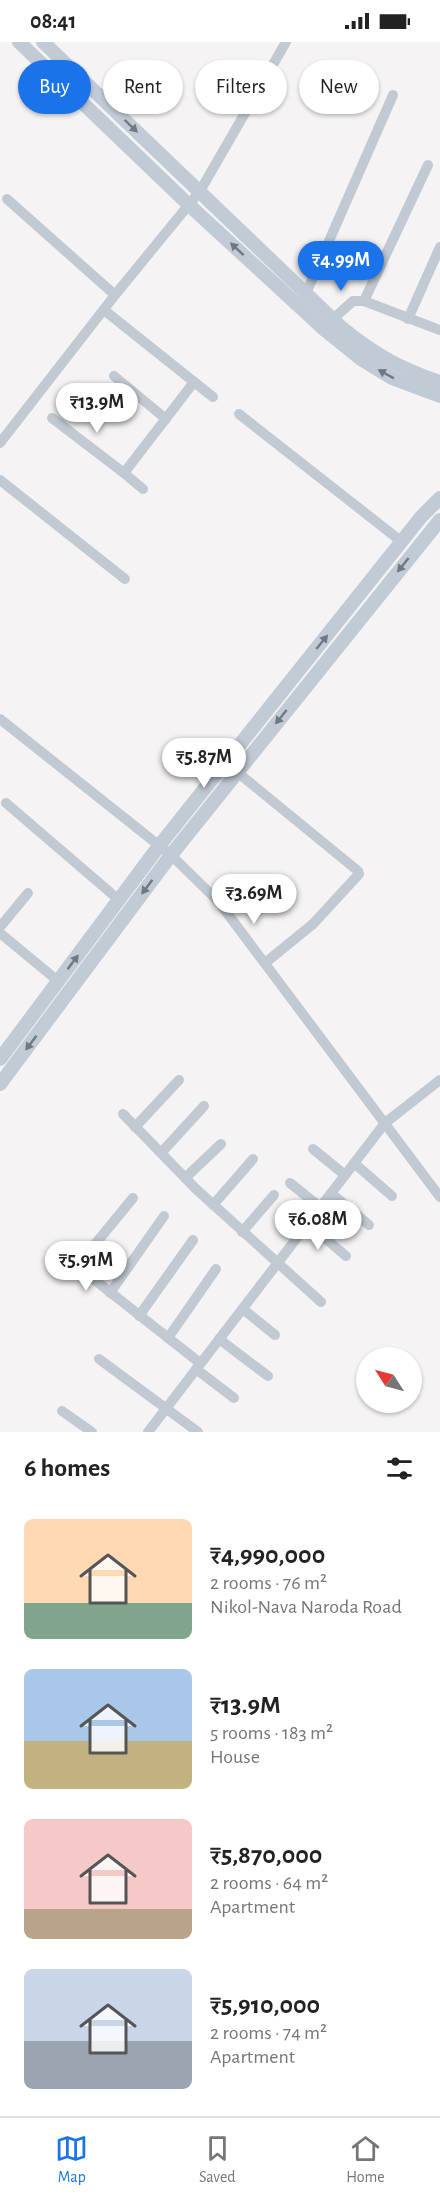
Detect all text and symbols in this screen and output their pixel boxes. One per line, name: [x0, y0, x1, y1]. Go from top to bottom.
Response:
text: 08:41: [30, 10, 76, 32]
chip: Buy: [18, 60, 91, 114]
chip: Rent: [103, 60, 183, 114]
chip: Filters: [195, 60, 287, 114]
chip: New: [299, 60, 379, 114]
one-way arrow: [124, 118, 138, 132]
pin: ₹4.99M: [292, 241, 390, 292]
one-way arrow: [230, 243, 245, 256]
text: ₹4.99M: [312, 250, 370, 270]
one-way arrow: [377, 369, 394, 379]
pin: ₹13.9M: [48, 383, 146, 434]
text: ₹13.9M: [70, 392, 124, 412]
one-way arrow: [396, 557, 409, 573]
one-way arrow: [315, 635, 327, 650]
one-way arrow: [275, 709, 288, 725]
pin: ₹5.87M: [155, 738, 253, 789]
text: ₹5.87M: [176, 747, 232, 767]
pin: ₹3.69M: [205, 874, 303, 925]
one-way arrow: [142, 879, 154, 894]
text: ₹3.69M: [226, 883, 282, 903]
one-way arrow: [66, 954, 78, 969]
one-way arrow: [24, 1035, 37, 1051]
pin: ₹6.08M: [269, 1200, 367, 1251]
text: ₹6.08M: [289, 1209, 347, 1229]
pin: ₹5.91M: [37, 1241, 135, 1292]
text: ₹5.91M: [59, 1250, 113, 1270]
north arrow: [356, 1347, 422, 1413]
map controls: [356, 1347, 422, 1413]
icon: filters: [383, 1452, 416, 1485]
text: 6 homes: [24, 1455, 110, 1481]
text: ₹4,990,000: [210, 1542, 325, 1568]
icon: home: [72, 1543, 144, 1615]
text: 2 rooms · 76 m²: [210, 1573, 327, 1593]
text: Nikol-Nava Naroda Road: [210, 1597, 402, 1617]
text: ₹13.9M: [210, 1692, 281, 1718]
icon: home: [72, 1693, 144, 1765]
text: 5 rooms · 183 m²: [210, 1723, 333, 1743]
text: House: [210, 1747, 260, 1767]
text: ₹5,870,000: [210, 1842, 322, 1868]
icon: home: [72, 1843, 144, 1915]
text: 2 rooms · 64 m²: [210, 1873, 328, 1893]
text: Apartment: [210, 1897, 295, 1917]
text: ₹5,910,000: [210, 1992, 320, 2018]
icon: home: [72, 1993, 144, 2065]
text: 2 rooms · 74 m²: [210, 2023, 327, 2043]
text: Apartment: [210, 2047, 295, 2067]
tab: Map: [55, 2132, 88, 2187]
tab: Saved: [199, 2132, 236, 2187]
tab: Home: [346, 2132, 385, 2187]

